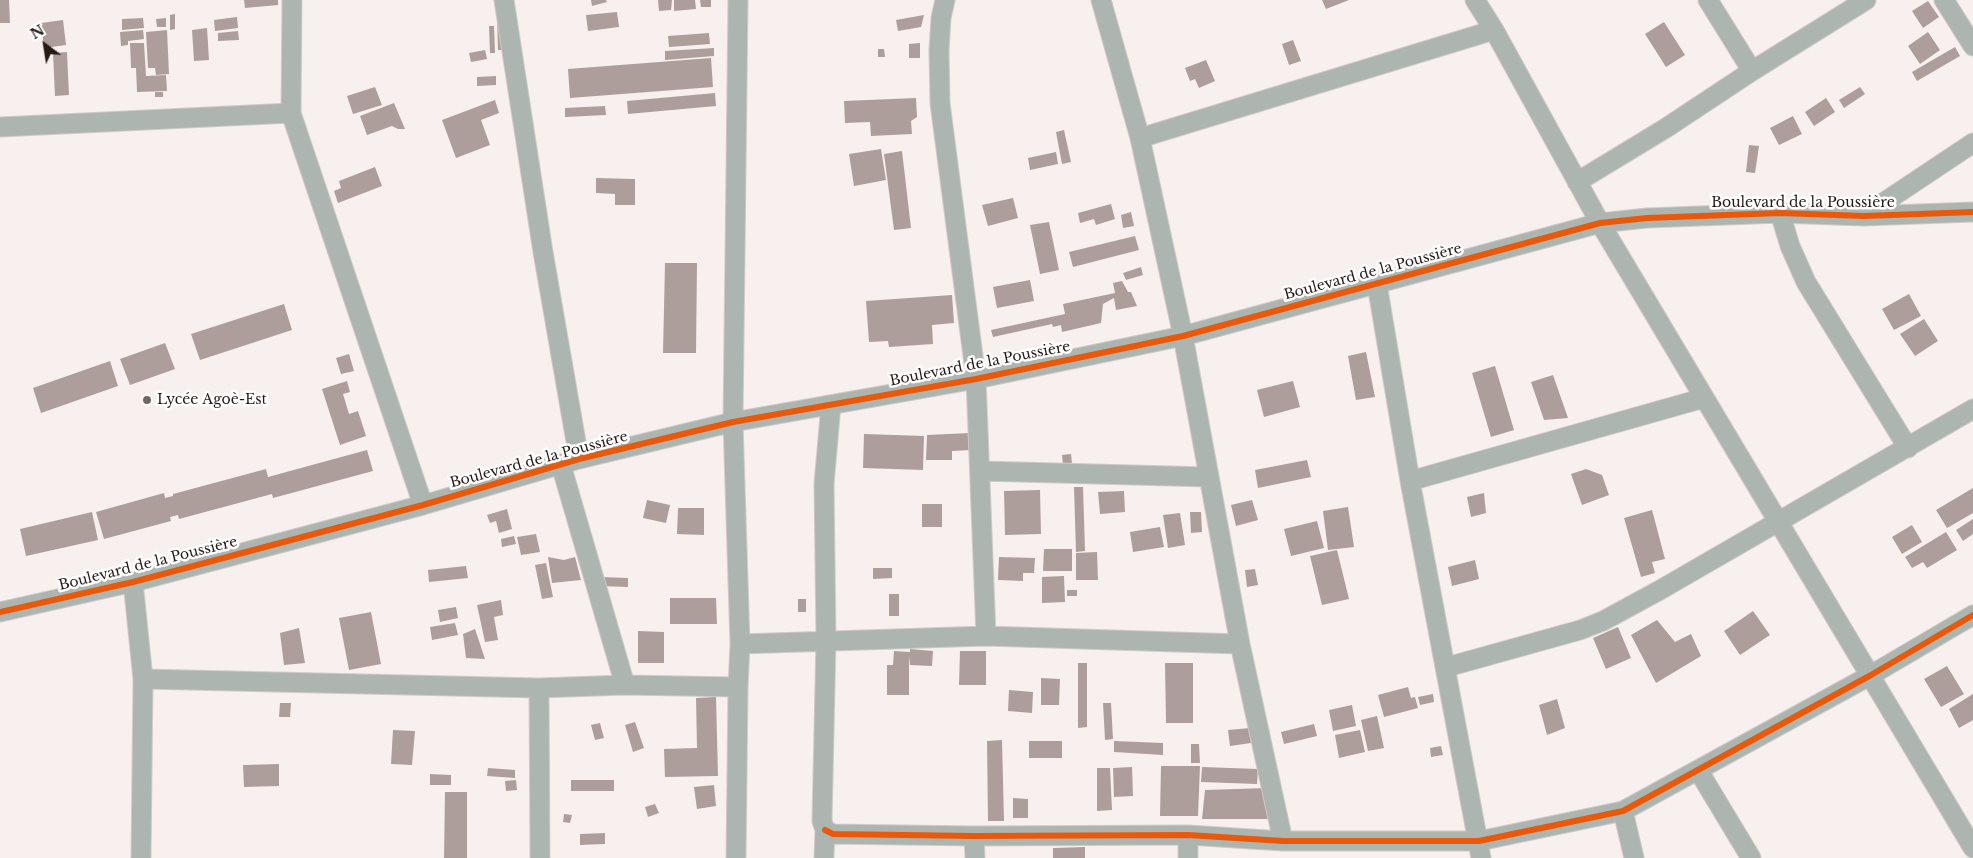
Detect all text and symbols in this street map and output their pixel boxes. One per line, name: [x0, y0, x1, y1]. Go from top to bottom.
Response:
north arrow: [20, 20, 70, 70]
text: N: [27, 21, 48, 43]
street label: Boulevard de la Poussière: [1711, 195, 1895, 211]
street label: Boulevard de la Poussière: [1282, 240, 1464, 304]
street label: Boulevard de la Poussière: [888, 338, 1072, 390]
place label: Lycée Agoè-Est: [157, 392, 267, 408]
marker: Lycée Agoè-Est: [141, 394, 153, 406]
street label: Boulevard de la Poussière: [448, 428, 630, 492]
street label: Boulevard de la Poussière: [57, 534, 239, 594]

